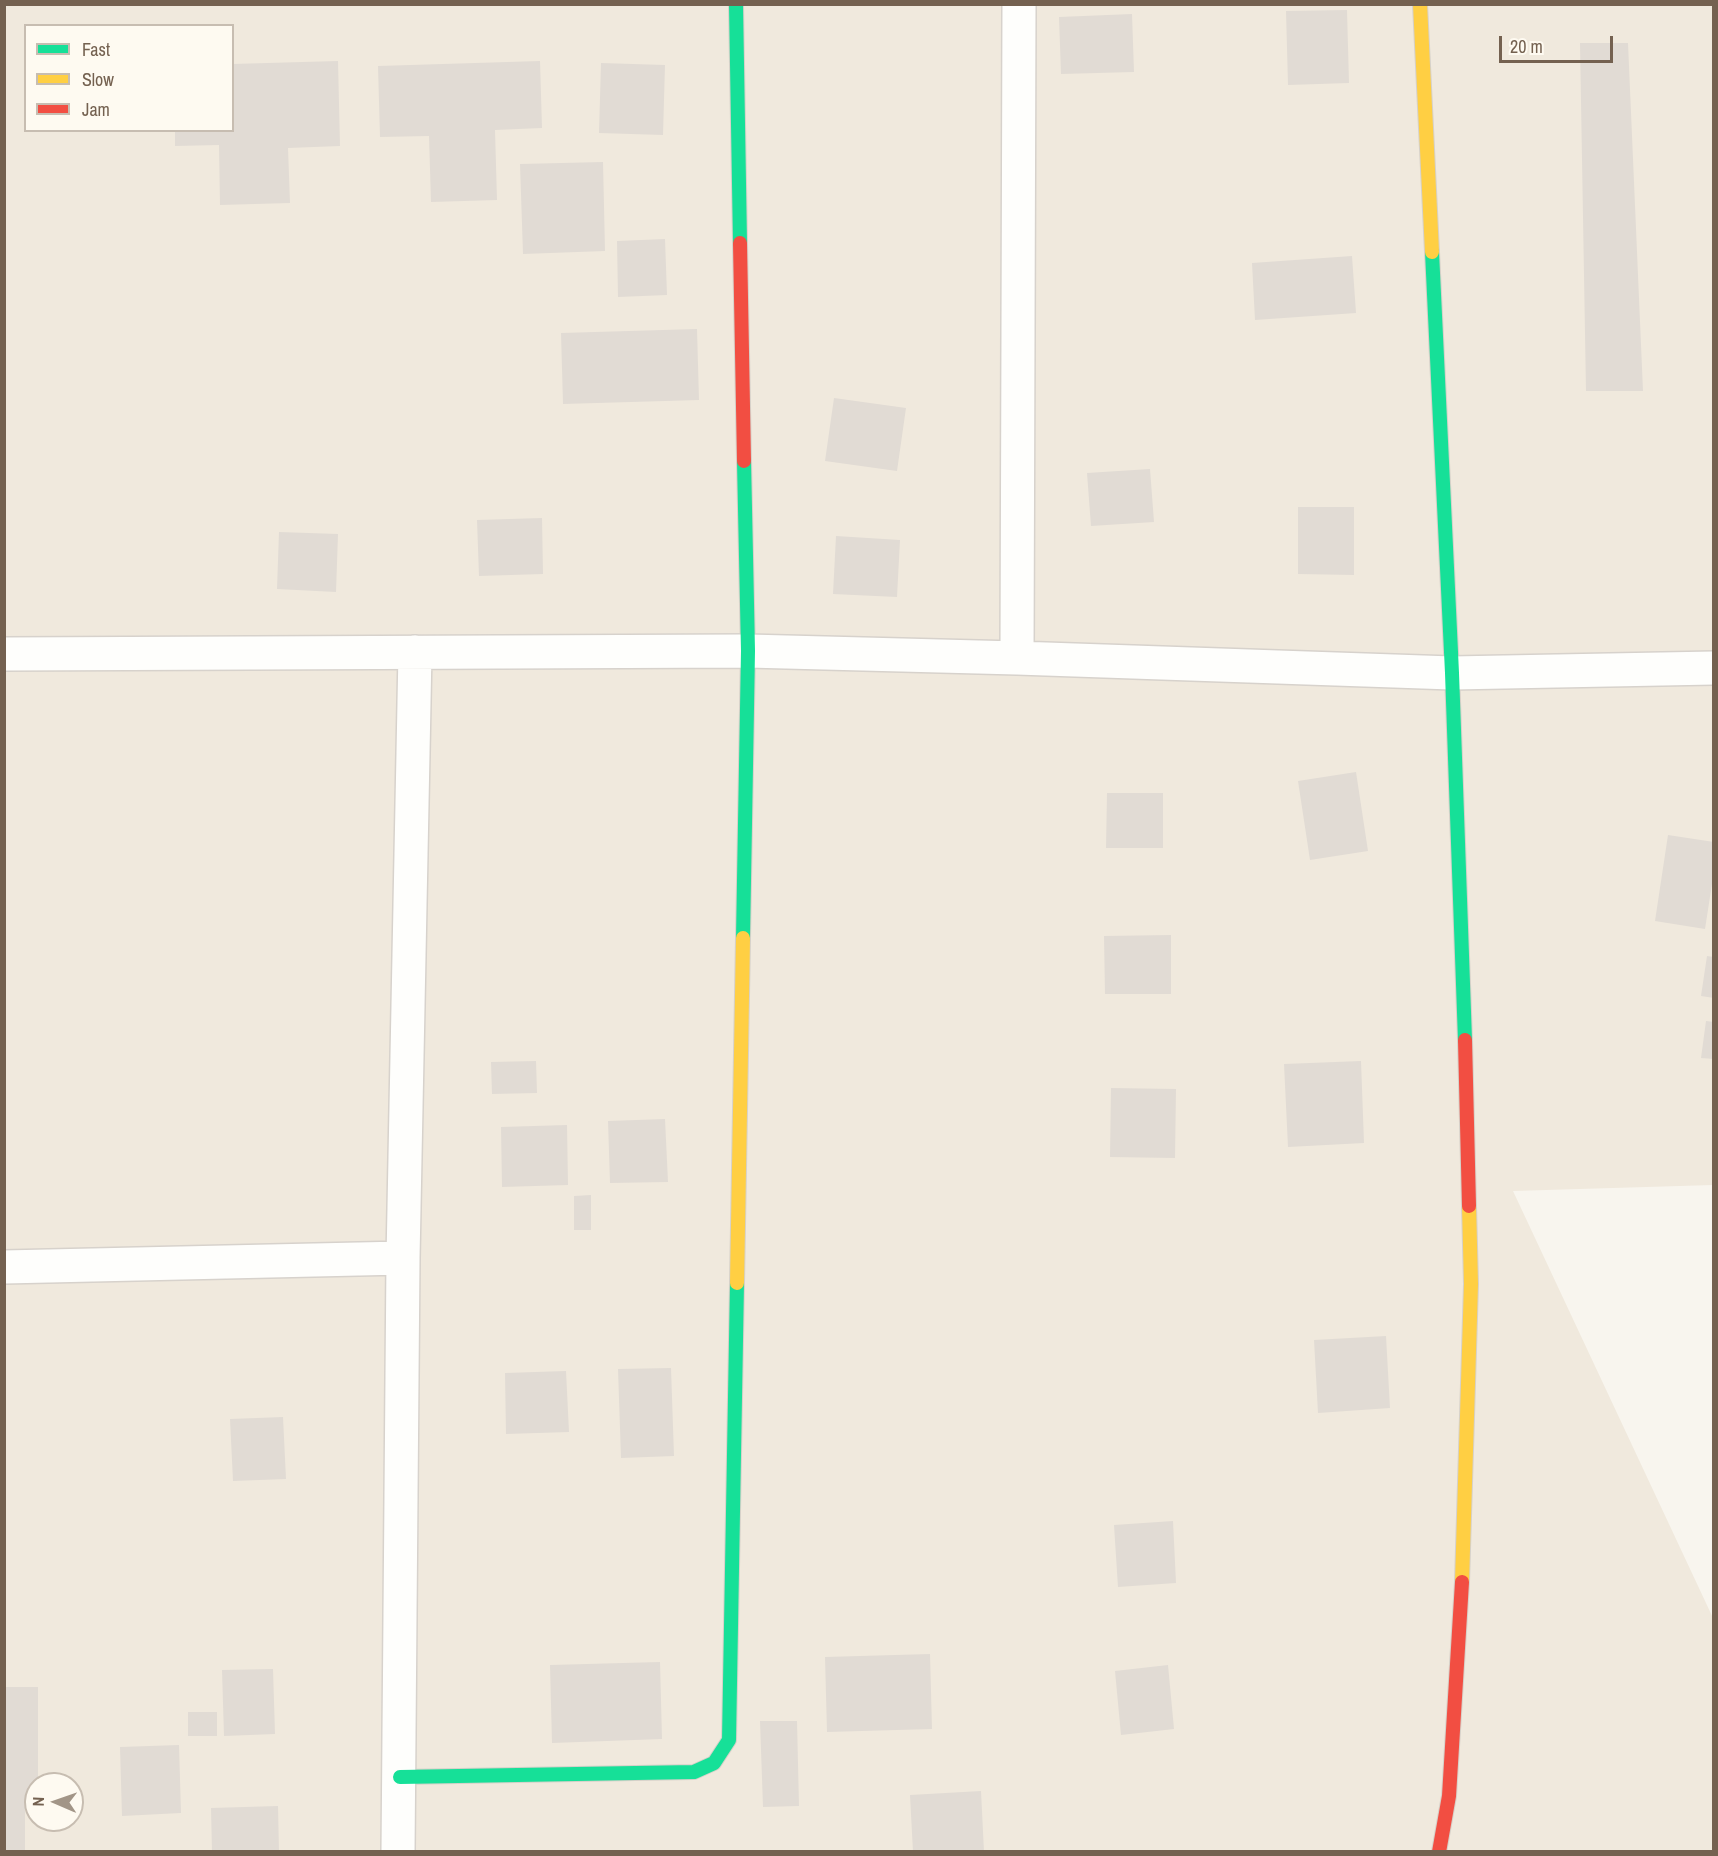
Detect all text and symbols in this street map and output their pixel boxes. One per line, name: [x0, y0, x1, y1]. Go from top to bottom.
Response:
legend: [24, 24, 234, 132]
scale bar: [1502, 24, 1616, 62]
text: 20 m: [1510, 34, 1543, 59]
text: Fast: [82, 37, 110, 62]
text: Slow: [82, 67, 114, 92]
text: Jam: [82, 97, 110, 122]
north arrow: [24, 1772, 84, 1832]
text: N: [27, 1796, 49, 1807]

